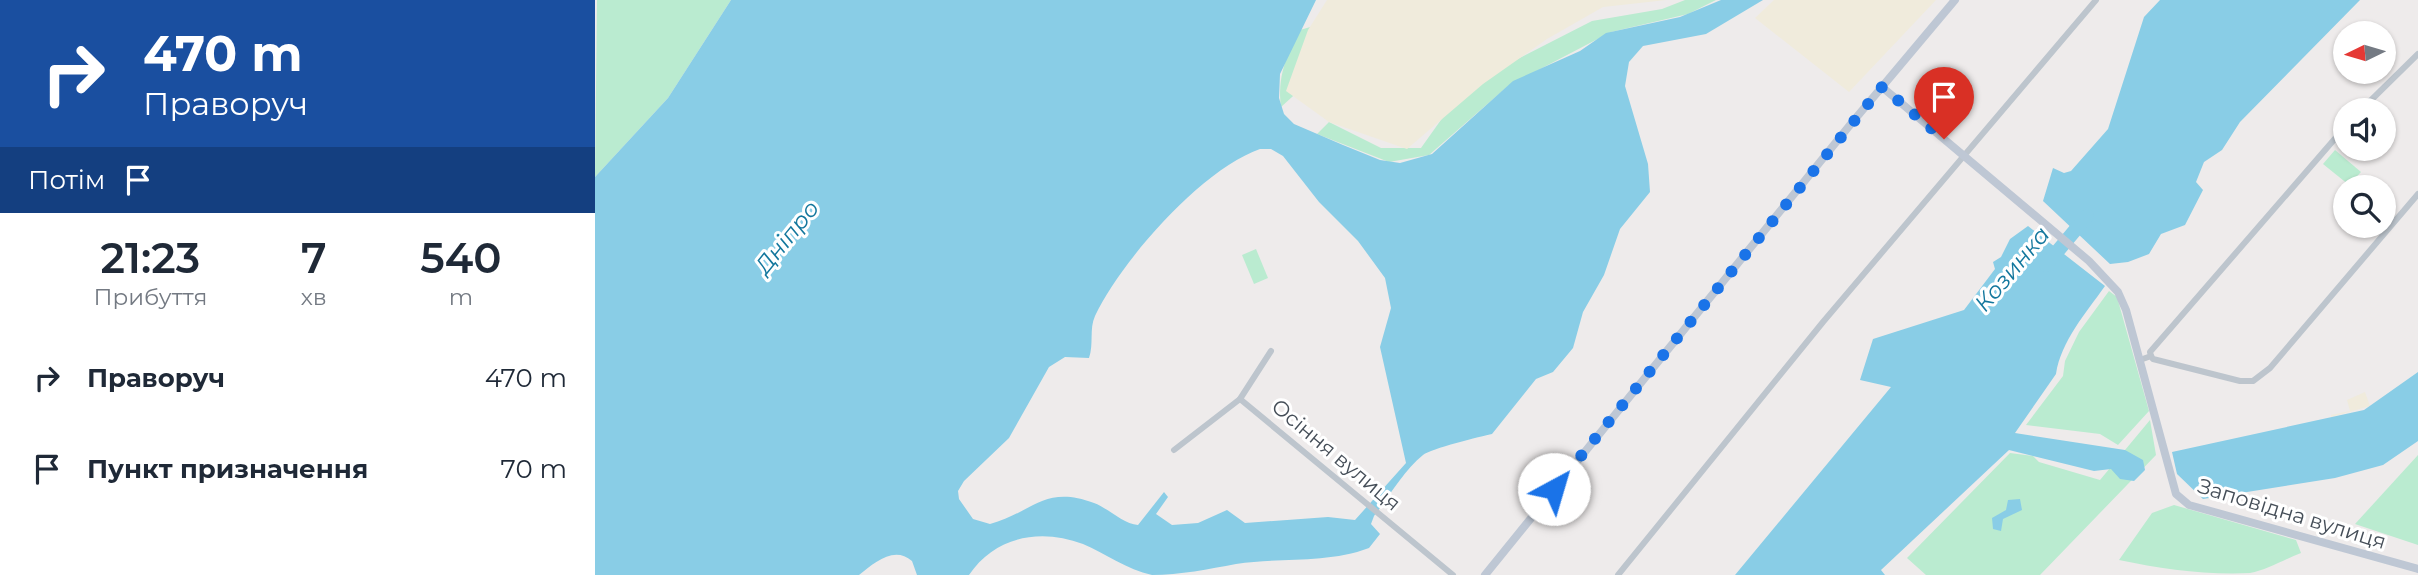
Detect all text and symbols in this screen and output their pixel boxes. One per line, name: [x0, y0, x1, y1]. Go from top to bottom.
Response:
north arrow: [2333, 21, 2396, 84]
map controls: [2333, 21, 2396, 238]
text: 470 m: [143, 24, 303, 83]
icon: right: [28, 28, 119, 119]
pin: [1914, 67, 1974, 139]
icon: arrive: [1925, 78, 1963, 116]
text: Праворуч: [143, 84, 308, 123]
button: sound: [2333, 98, 2396, 161]
icon: arrive: [119, 161, 157, 199]
text: Потім: [28, 164, 105, 196]
button: search: [2333, 175, 2396, 238]
water label: Дніпро: [748, 195, 825, 281]
water label: Козинка: [1968, 221, 2056, 317]
text: 21:23: [101, 232, 200, 284]
text: 7: [301, 232, 327, 284]
text: 540: [420, 232, 502, 284]
text: Прибуття: [93, 283, 207, 311]
text: хв: [301, 283, 327, 311]
text: m: [449, 283, 473, 311]
icon: right: [28, 359, 66, 397]
text: Праворуч: [87, 362, 225, 394]
text: 470 m: [485, 362, 567, 394]
street label: Осіння вулиця: [1267, 393, 1406, 516]
icon: arrive: [28, 450, 66, 488]
position arrow: [1517, 452, 1591, 526]
text: Пункт призначення: [87, 453, 368, 485]
text: 70 m: [501, 453, 567, 485]
street label: Заповідна вулиця: [2195, 473, 2389, 554]

